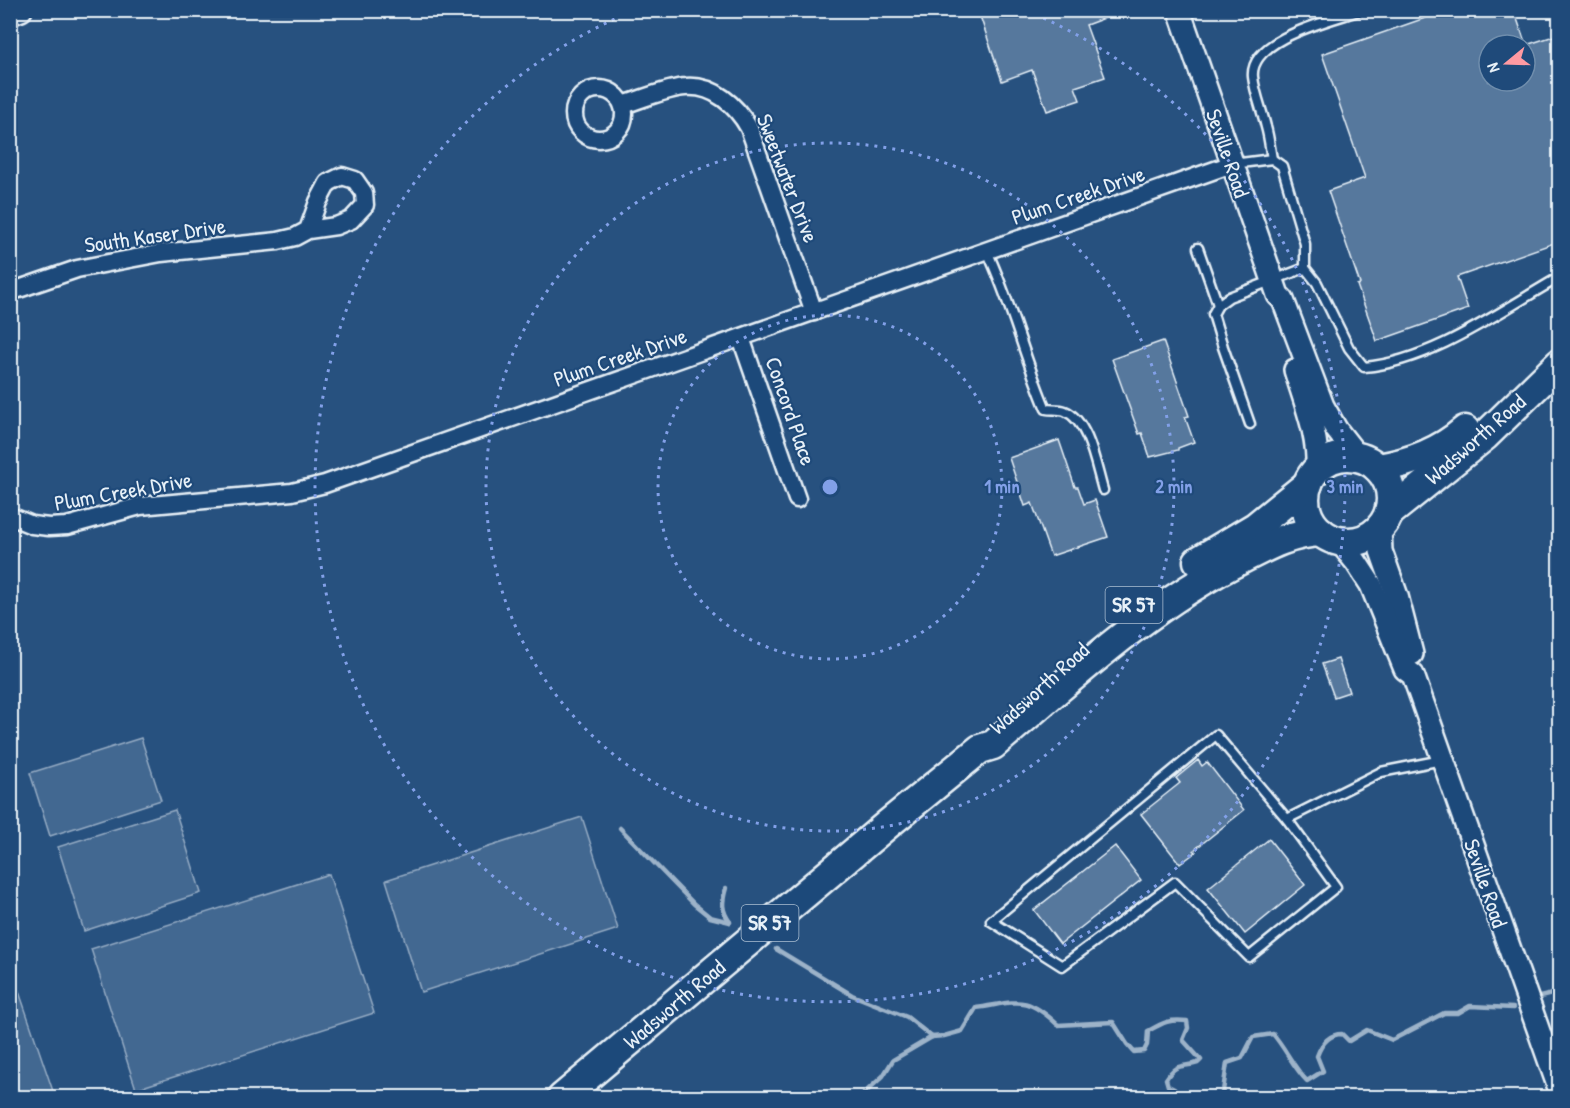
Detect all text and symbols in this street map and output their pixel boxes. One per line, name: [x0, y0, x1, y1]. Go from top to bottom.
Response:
north arrow: [1477, 33, 1537, 93]
text: N: [1481, 60, 1505, 75]
street label: Seville Road: [1199, 105, 1257, 202]
street label: Sweetwater Drive: [750, 109, 826, 247]
street label: Plum Creek Drive: [1007, 158, 1149, 232]
street label: South Kaser Drive: [83, 210, 228, 260]
street label: Plum Creek Drive: [549, 320, 691, 394]
street label: Concord Place: [758, 353, 824, 469]
street label: Wadsworth Road: [1418, 387, 1532, 491]
street label: Plum Creek Drive: [52, 464, 194, 518]
text: 1 min: [984, 474, 1020, 499]
text: 2 min: [1156, 474, 1192, 499]
text: 3 min: [1327, 474, 1363, 499]
centre of rings: [820, 477, 840, 497]
road number: SR 57: [1106, 587, 1162, 623]
street label: Wadsworth Road: [983, 635, 1096, 741]
street label: Seville Road: [1457, 835, 1515, 932]
road number: SR 57: [742, 905, 798, 941]
street label: Wadsworth Road: [617, 952, 732, 1056]

